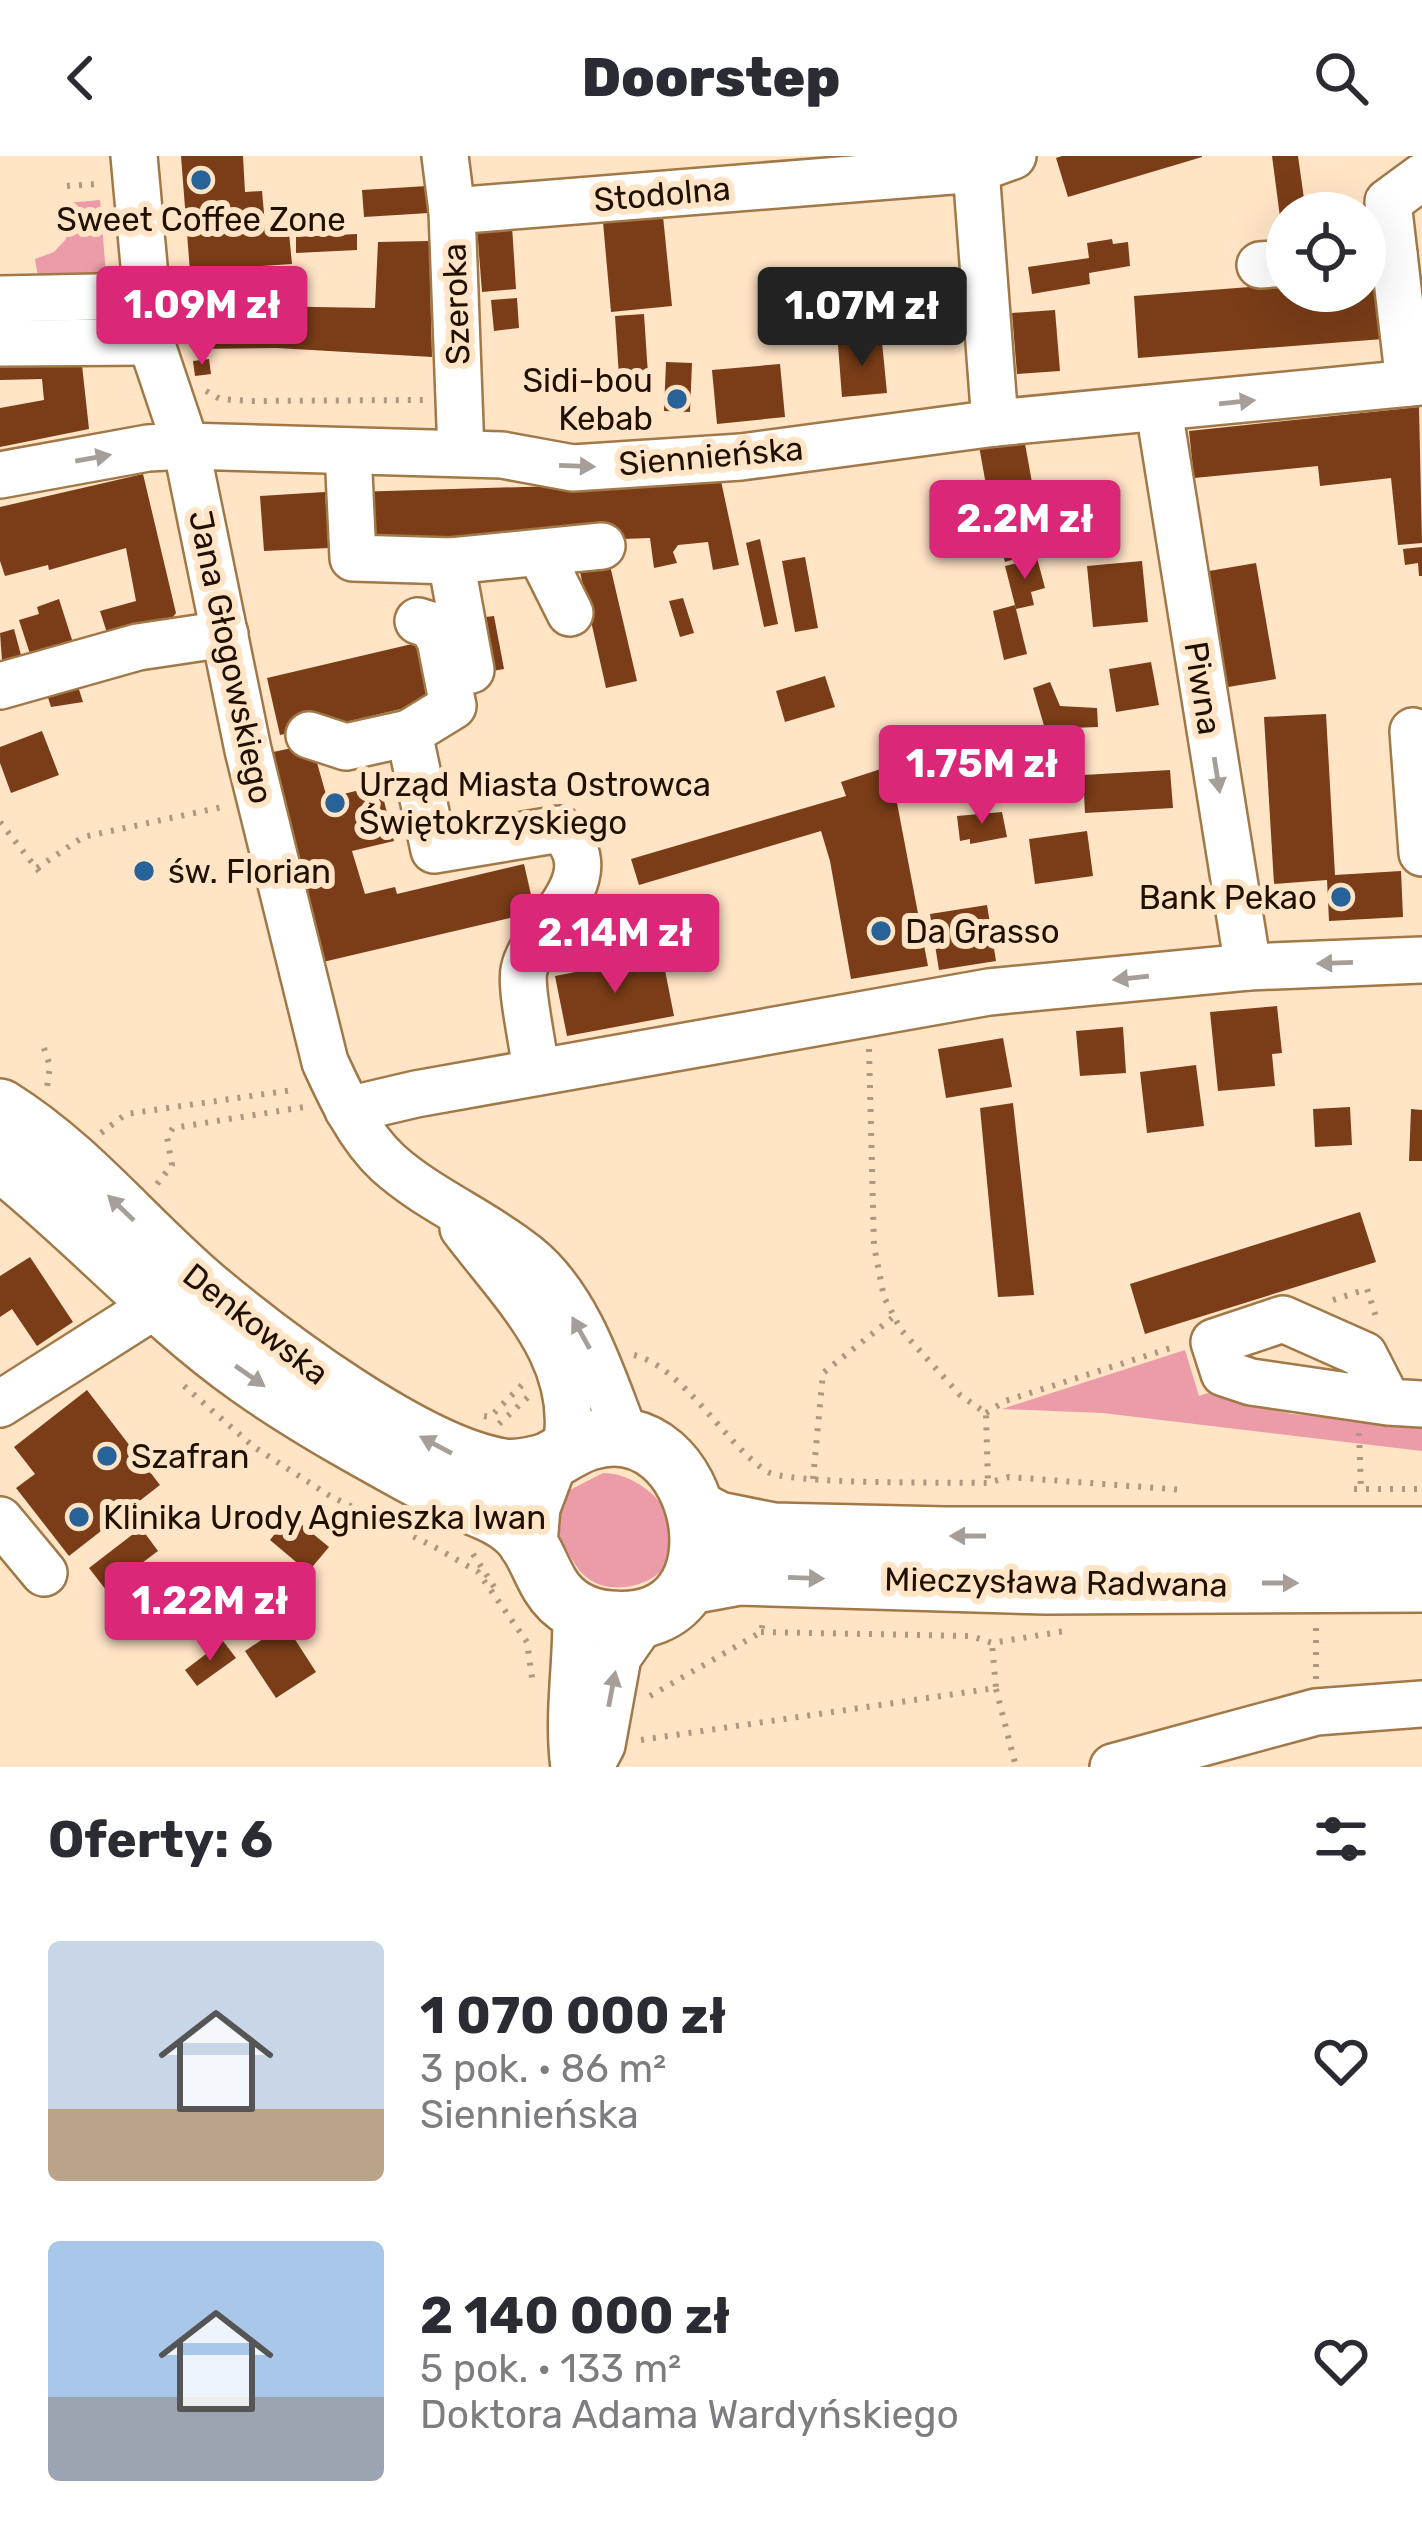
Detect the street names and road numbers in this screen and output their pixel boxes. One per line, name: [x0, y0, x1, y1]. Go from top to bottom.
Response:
street label: Stodolna: [592, 169, 732, 219]
street label: Szeroka: [434, 243, 478, 365]
street label: Siennieńska: [617, 429, 805, 483]
street label: Jana Głogowskiego: [181, 507, 281, 807]
street label: Piwna: [1176, 639, 1230, 737]
street label: Denkowska: [176, 1255, 336, 1393]
street label: Mieczysława Radwana: [884, 1560, 1228, 1604]

